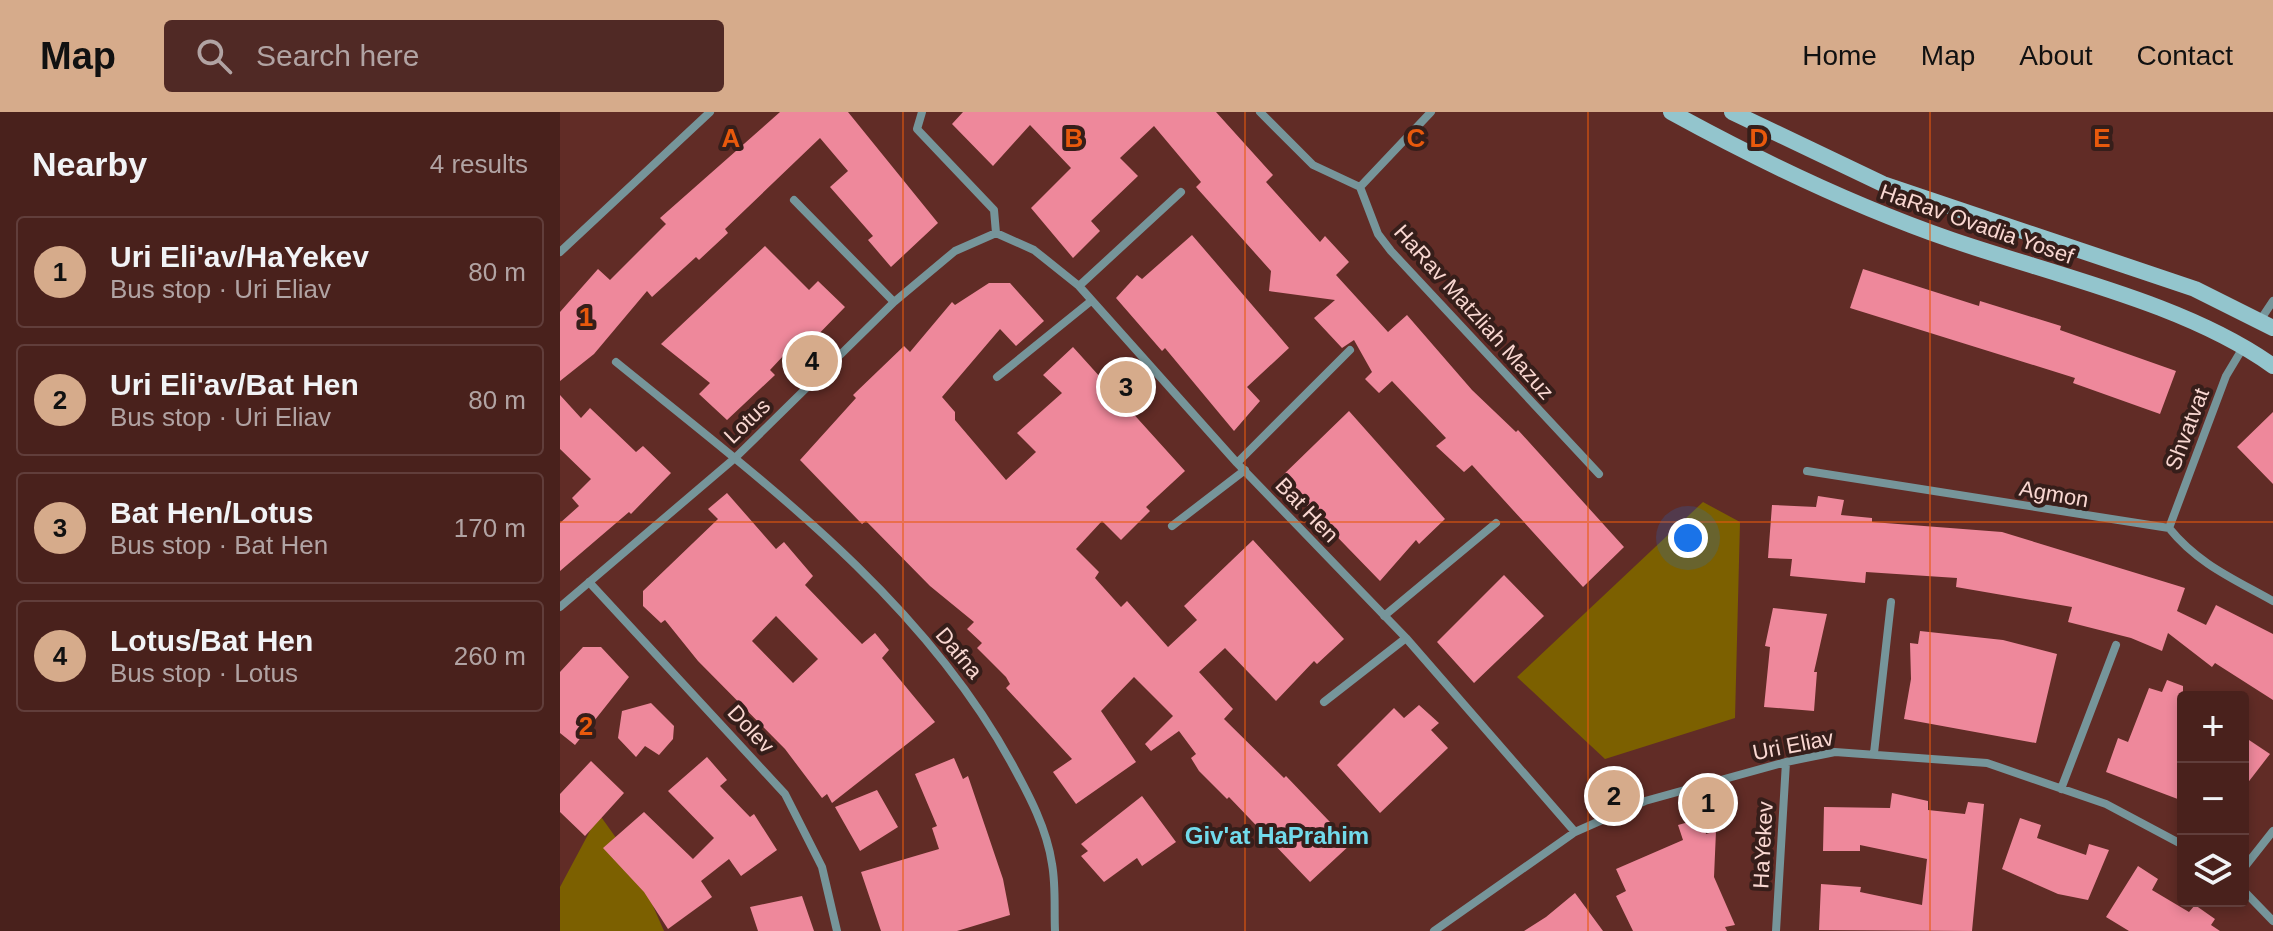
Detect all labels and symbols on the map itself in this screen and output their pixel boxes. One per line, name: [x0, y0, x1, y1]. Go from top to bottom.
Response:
text: A: [722, 123, 741, 153]
text: B: [1065, 123, 1083, 153]
text: C: [1407, 123, 1426, 153]
text: D: [1750, 123, 1768, 153]
text: E: [2093, 123, 2111, 153]
street label: HaRav Ovadia Yosef: [1877, 179, 2078, 269]
street label: HaRav Matzliah Mazuz: [1389, 220, 1559, 404]
text: 1: [579, 302, 593, 332]
pin: 4: [786, 331, 838, 391]
pin: 3: [1100, 357, 1152, 417]
street label: Shvatvat: [2160, 385, 2214, 473]
street label: Lotus: [719, 393, 775, 449]
street label: Bat Hen: [1270, 473, 1344, 547]
street label: Agmon: [2017, 476, 2091, 512]
your location: [1668, 518, 1708, 558]
street label: Dafna: [931, 622, 988, 684]
street label: Dolev: [723, 700, 779, 758]
text: 2: [579, 711, 593, 741]
street label: Uri Eliav: [1750, 725, 1836, 765]
pin: 2: [1588, 766, 1640, 826]
pin: 1: [1682, 773, 1734, 833]
street label: HaYekev: [1748, 801, 1778, 889]
district label: Giv'at HaPrahim: [1185, 822, 1369, 849]

